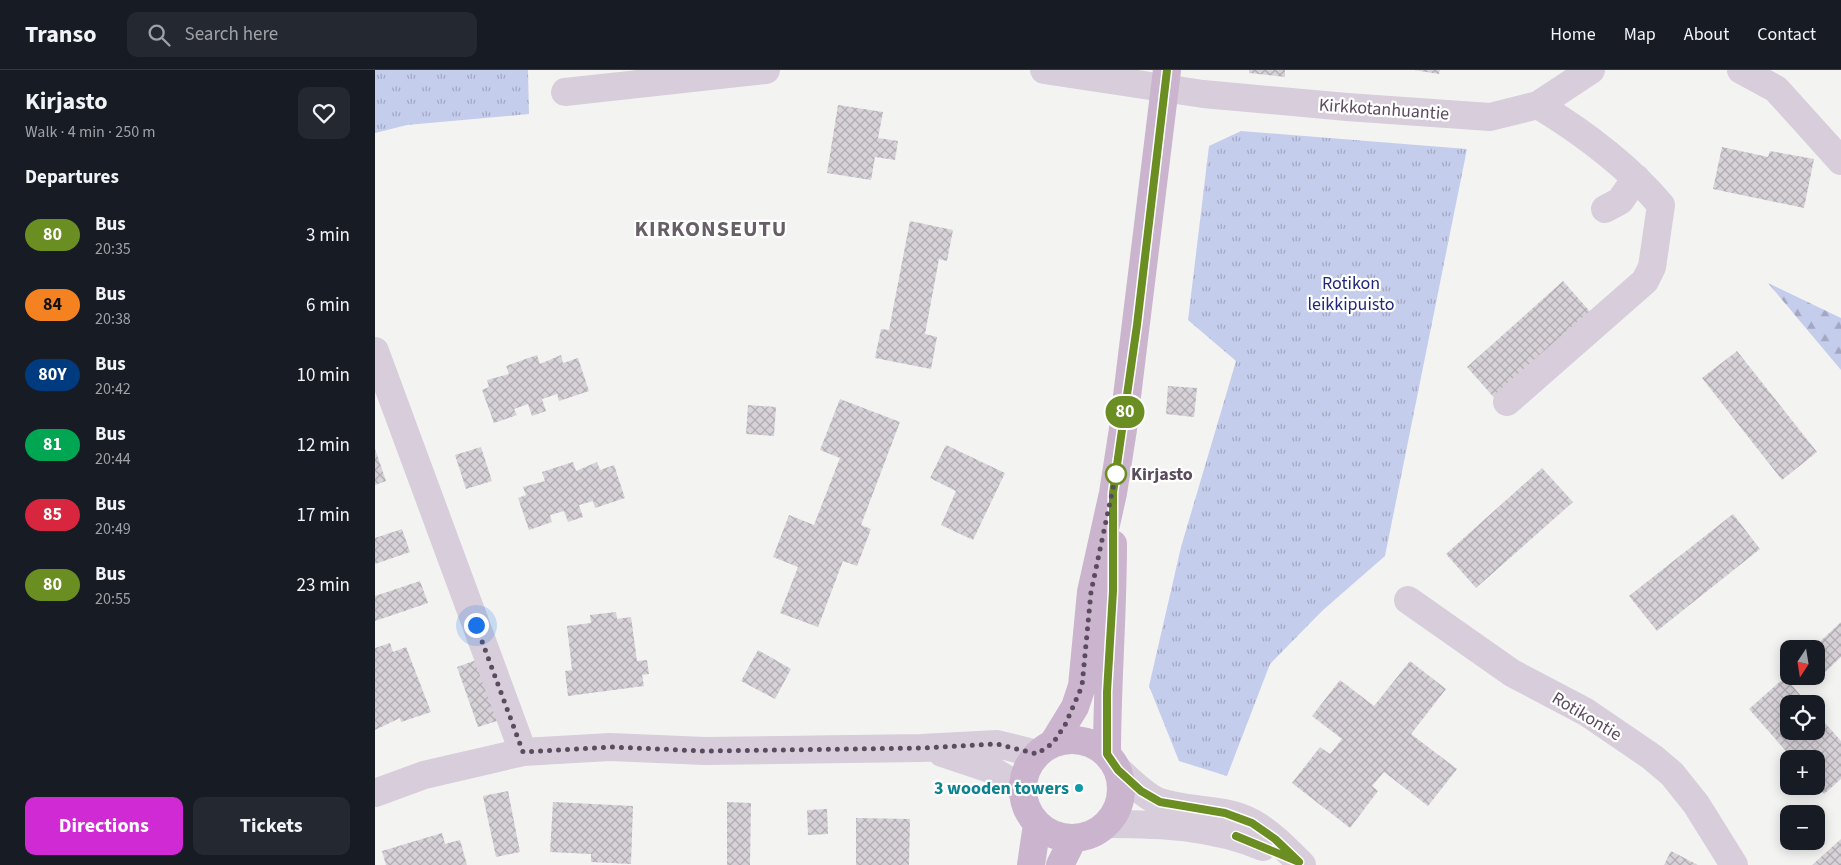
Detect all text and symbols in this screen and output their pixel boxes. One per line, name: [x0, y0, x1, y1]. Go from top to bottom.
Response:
search box: [127, 12, 477, 57]
text: Transo: [25, 17, 97, 52]
icon: search: [145, 21, 173, 49]
text: Search here: [185, 21, 278, 48]
text: Home: [1550, 22, 1596, 47]
text: Map: [1624, 22, 1656, 47]
text: About: [1684, 22, 1729, 47]
text: Contact: [1757, 22, 1816, 47]
text: Kirjasto: [25, 84, 107, 119]
button: heart: [298, 87, 350, 139]
street label: Kirkkotanhuantie: [1318, 92, 1450, 127]
text: Walk · 4 min · 250 m: [25, 121, 156, 143]
text: Departures: [25, 164, 119, 191]
text: Bus: [95, 211, 126, 238]
district label: KIRKONSEUTU: [635, 213, 788, 245]
text: 80: [43, 222, 62, 247]
text: 3 min: [306, 222, 350, 249]
text: 20:35: [95, 238, 131, 260]
park label: Rotikon leikkipuisto: [1307, 271, 1395, 317]
text: Bus: [95, 281, 126, 308]
text: 84: [43, 292, 62, 317]
text: 6 min: [306, 292, 350, 319]
text: 20:38: [95, 308, 131, 330]
text: Bus: [95, 351, 126, 378]
text: 80Y: [38, 362, 67, 387]
text: 10 min: [296, 362, 350, 389]
text: 20:42: [95, 378, 131, 400]
line badge: 80: [1103, 396, 1147, 428]
text: 80: [1115, 399, 1135, 424]
text: Bus: [95, 421, 126, 448]
text: 81: [43, 432, 62, 457]
text: 12 min: [296, 432, 350, 459]
text: 20:44: [95, 448, 131, 470]
place label: Kirjasto: [1131, 462, 1193, 487]
marker: Kirjasto: [1105, 463, 1127, 485]
text: Bus: [95, 491, 126, 518]
text: 85: [43, 502, 62, 527]
text: 17 min: [296, 502, 350, 529]
text: 20:49: [95, 518, 131, 540]
text: Bus: [95, 561, 126, 588]
text: 80: [43, 572, 62, 597]
text: 23 min: [296, 572, 350, 599]
text: 20:55: [95, 588, 131, 610]
your location: [464, 613, 489, 638]
north arrow: [1780, 640, 1825, 685]
map controls: [1780, 640, 1825, 850]
street label: Rotikontie: [1547, 686, 1627, 747]
button: locate: [1780, 695, 1825, 740]
button: +: [1780, 750, 1825, 795]
place label: 3 wooden towers: [934, 776, 1069, 801]
marker: 3 wooden towers: [1073, 782, 1085, 794]
button: Directions: [25, 797, 183, 855]
button: Tickets: [193, 797, 350, 855]
button: −: [1780, 805, 1825, 850]

